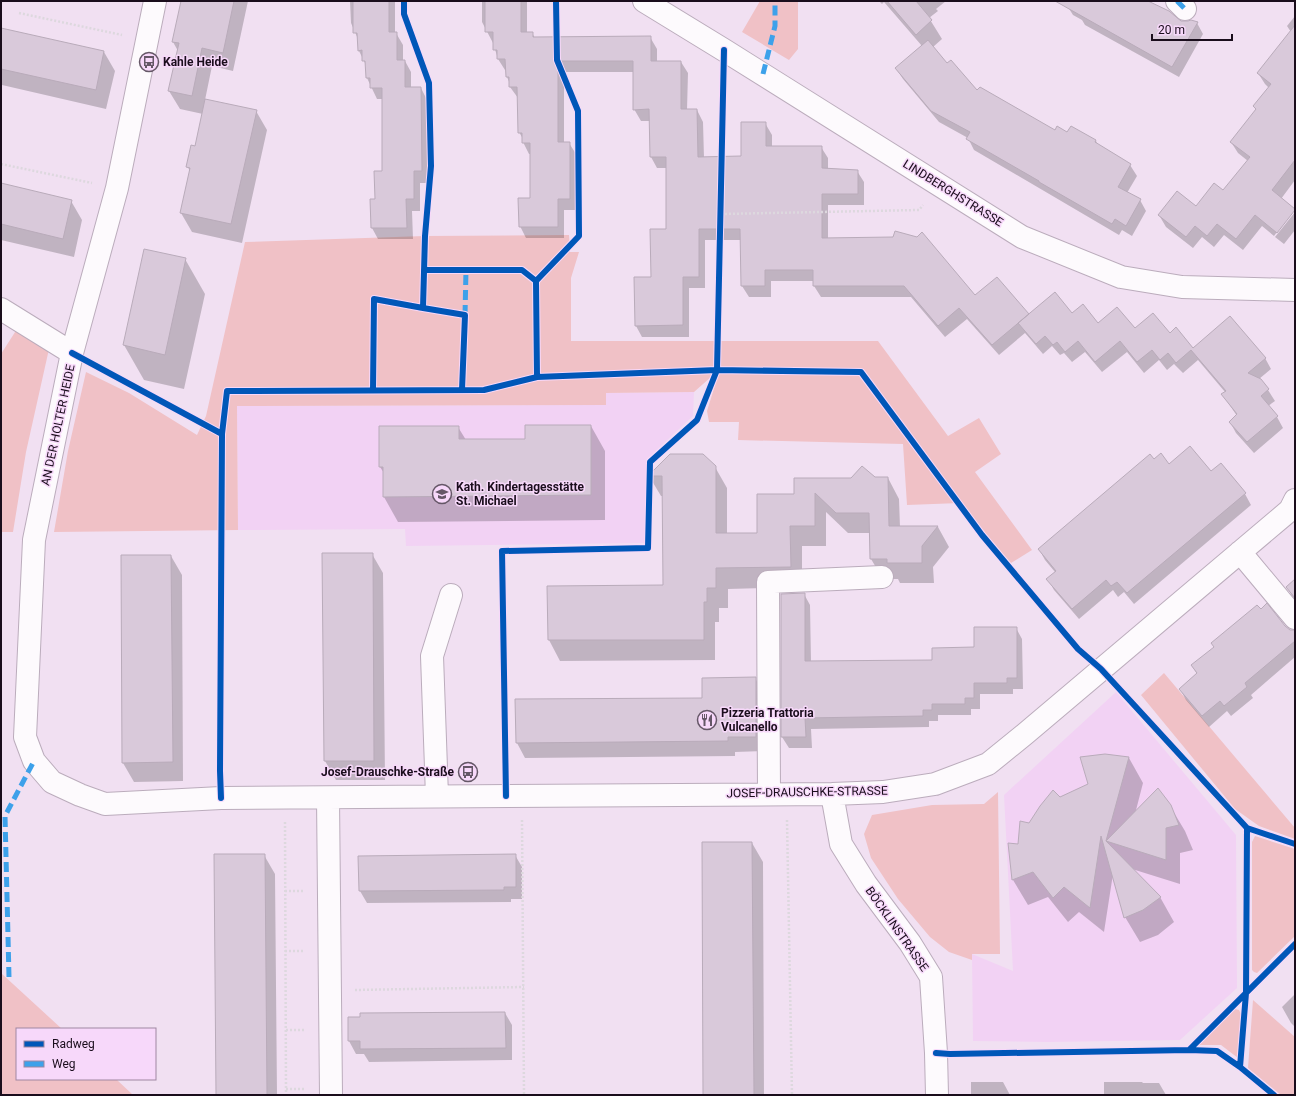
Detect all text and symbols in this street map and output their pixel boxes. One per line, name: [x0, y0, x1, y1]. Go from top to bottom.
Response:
scale bar: [1152, 16, 1232, 42]
text: 20 m: [1158, 23, 1185, 37]
bus stop icon: Kahle Heide: [138, 51, 160, 73]
place label: Kahle Heide: [163, 55, 228, 69]
street label: LINDBERGHSTRASSE: [900, 157, 1006, 230]
street label: AN DER HOLTER HEIDE: [38, 363, 78, 487]
place label: Kath. Kindertagesstätte St. Michael: [456, 480, 585, 508]
school or university icon: Kath. Kindertagesstätte St. Michael: [431, 483, 453, 505]
place label: Pizzeria Trattoria Vulcanello: [721, 706, 814, 734]
restaurant icon: Pizzeria Trattoria Vulcanello: [696, 709, 718, 731]
bus stop icon: Josef-Drauschke-Straße: [457, 761, 479, 783]
place label: Josef-Drauschke-Straße: [321, 765, 455, 779]
street label: JOSEF-DRAUSCHKE-STRASSE: [726, 784, 888, 800]
street label: BÖCKLINSTRASSE: [863, 883, 932, 974]
legend: [16, 1028, 156, 1080]
text: Radweg: [52, 1037, 95, 1051]
text: Weg: [52, 1057, 76, 1071]

